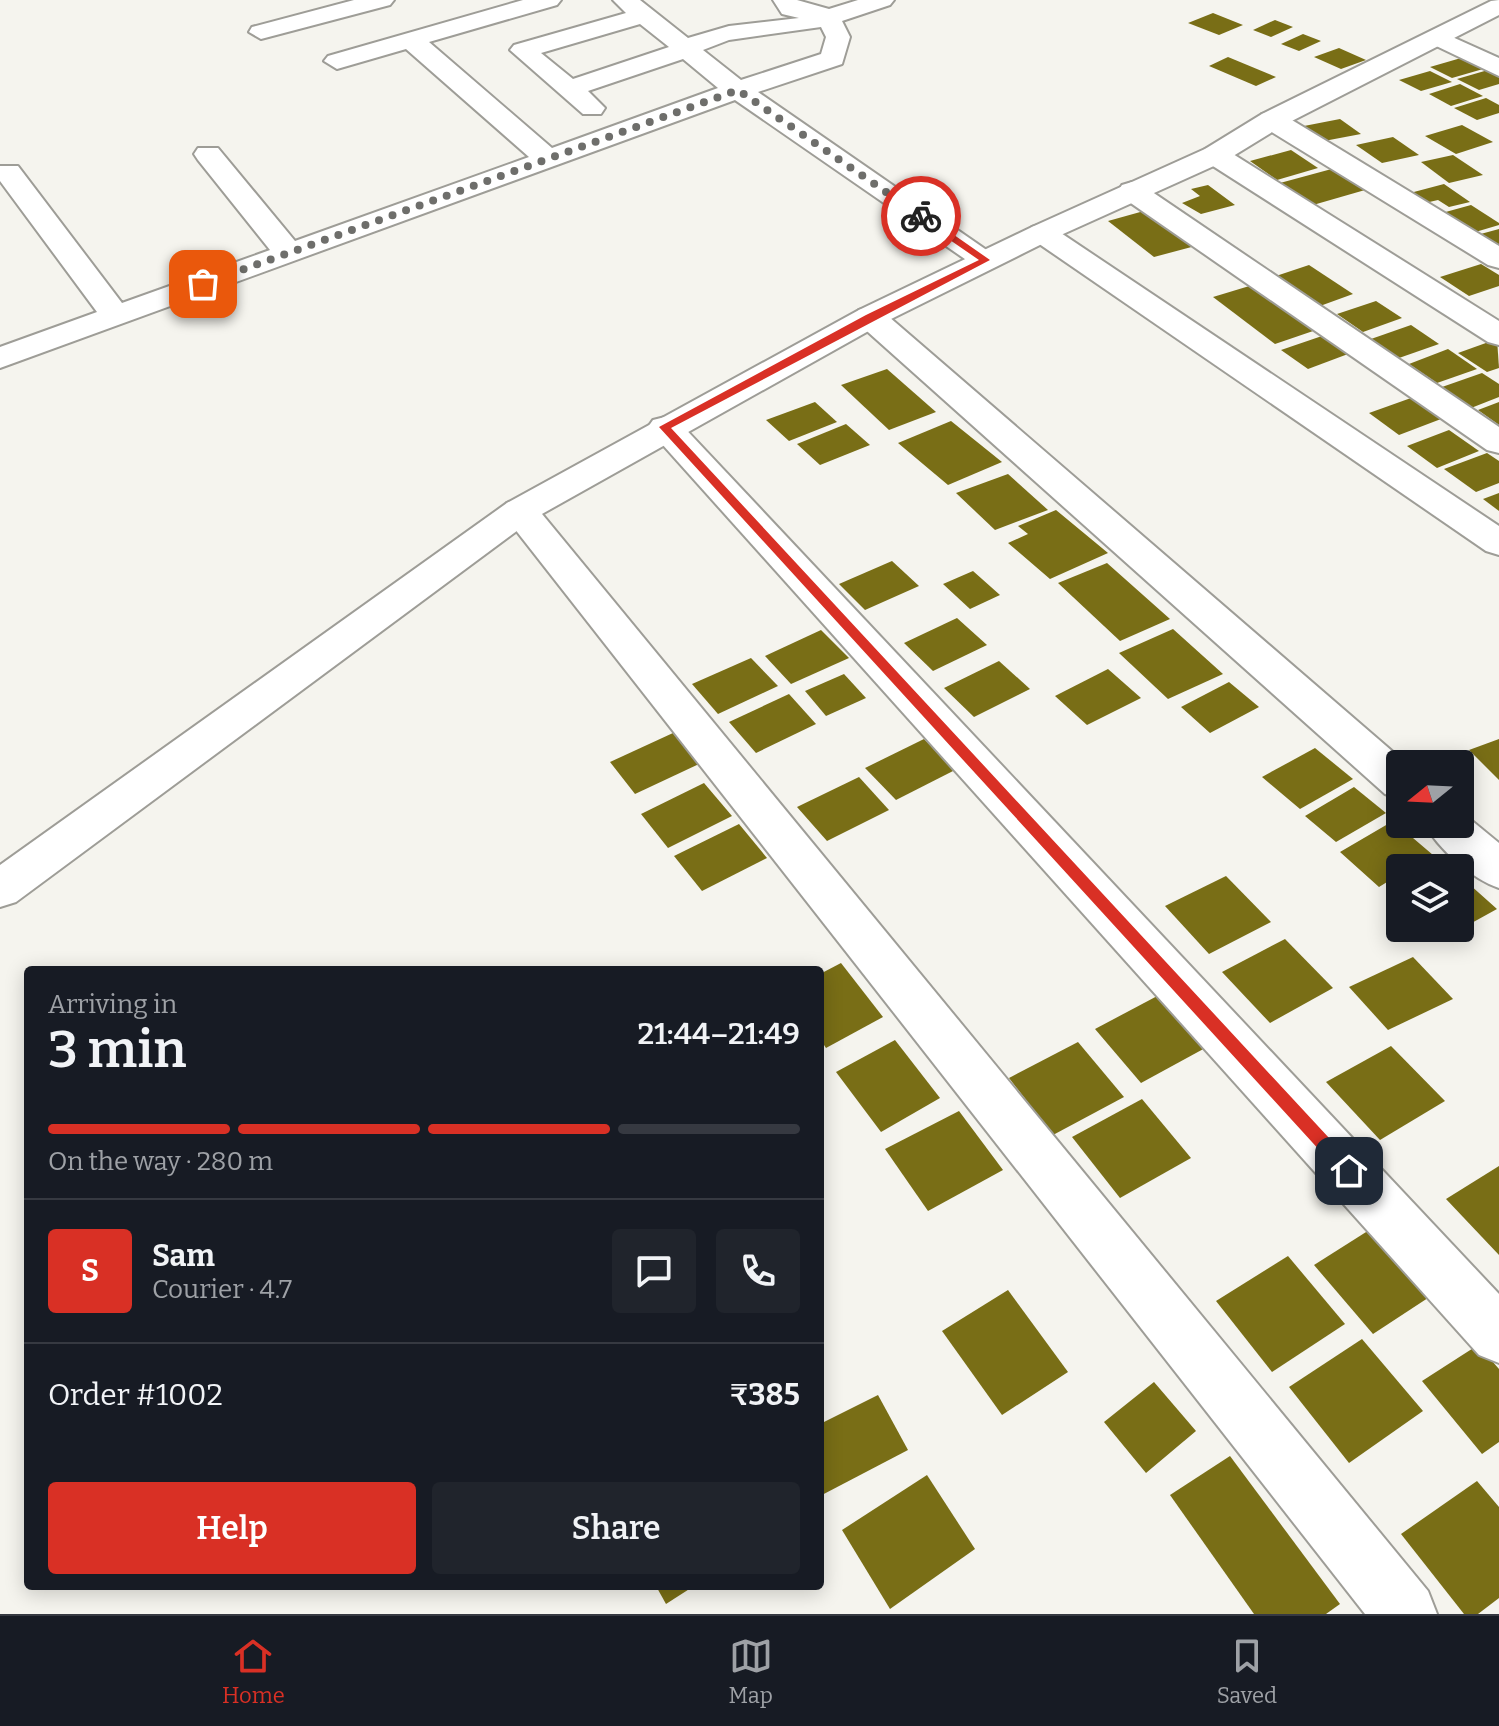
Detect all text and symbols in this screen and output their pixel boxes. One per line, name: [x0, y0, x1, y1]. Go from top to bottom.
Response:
courier: [881, 176, 961, 256]
icon: bike: [899, 194, 943, 238]
pin: [169, 250, 237, 318]
icon: bag: [181, 262, 225, 306]
north arrow: [1386, 750, 1474, 838]
map controls: [1386, 750, 1474, 942]
button: layers: [1386, 854, 1474, 942]
text: Arriving in: [48, 989, 177, 1020]
text: 21:44–21:49: [637, 1016, 800, 1052]
text: 3 min: [48, 1018, 187, 1081]
pin: [1315, 1137, 1383, 1205]
text: On the way · 280 m: [48, 1146, 273, 1177]
icon: home: [1327, 1149, 1371, 1193]
button: chat: [612, 1229, 696, 1313]
button: phone: [716, 1229, 800, 1313]
text: Sam: [152, 1238, 215, 1274]
text: S: [81, 1253, 99, 1289]
text: Courier · 4.7: [152, 1274, 292, 1305]
text: Order #1002: [48, 1377, 223, 1413]
text: ₹385: [729, 1377, 800, 1413]
button: Help: [48, 1482, 416, 1574]
button: Share: [432, 1482, 800, 1574]
tab: Home: [222, 1634, 285, 1709]
tab: Map: [729, 1634, 773, 1709]
tab: Saved: [1217, 1634, 1277, 1709]

